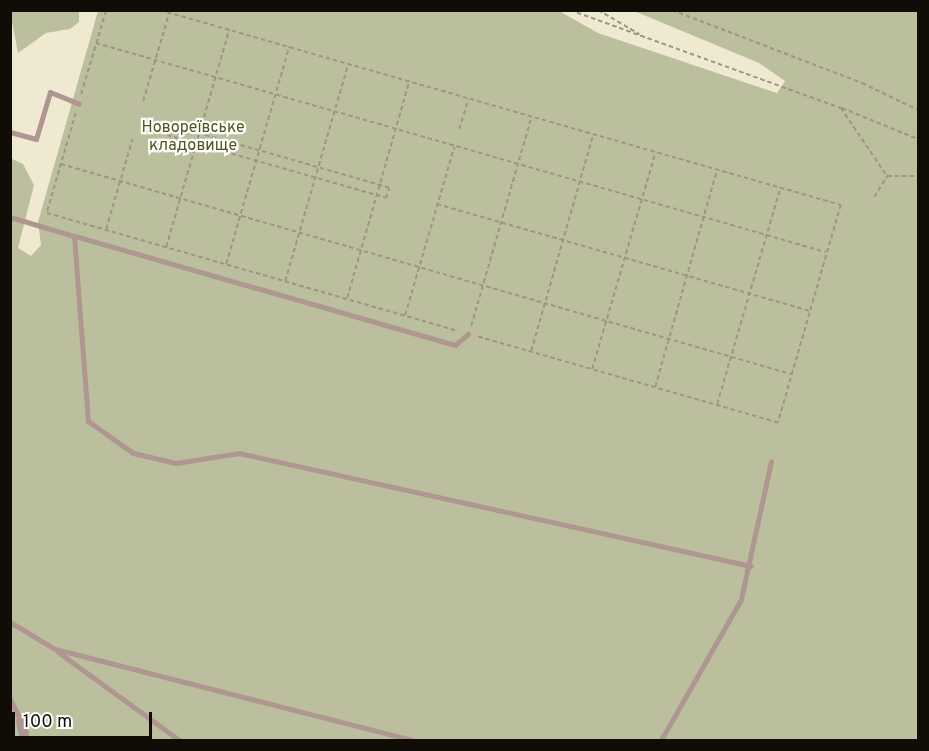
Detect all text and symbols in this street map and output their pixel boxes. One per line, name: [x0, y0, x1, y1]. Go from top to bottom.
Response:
park label: Новореївське кладовище: [141, 118, 245, 156]
scale bar: [15, 700, 154, 738]
text: 100 m: [23, 711, 72, 734]

